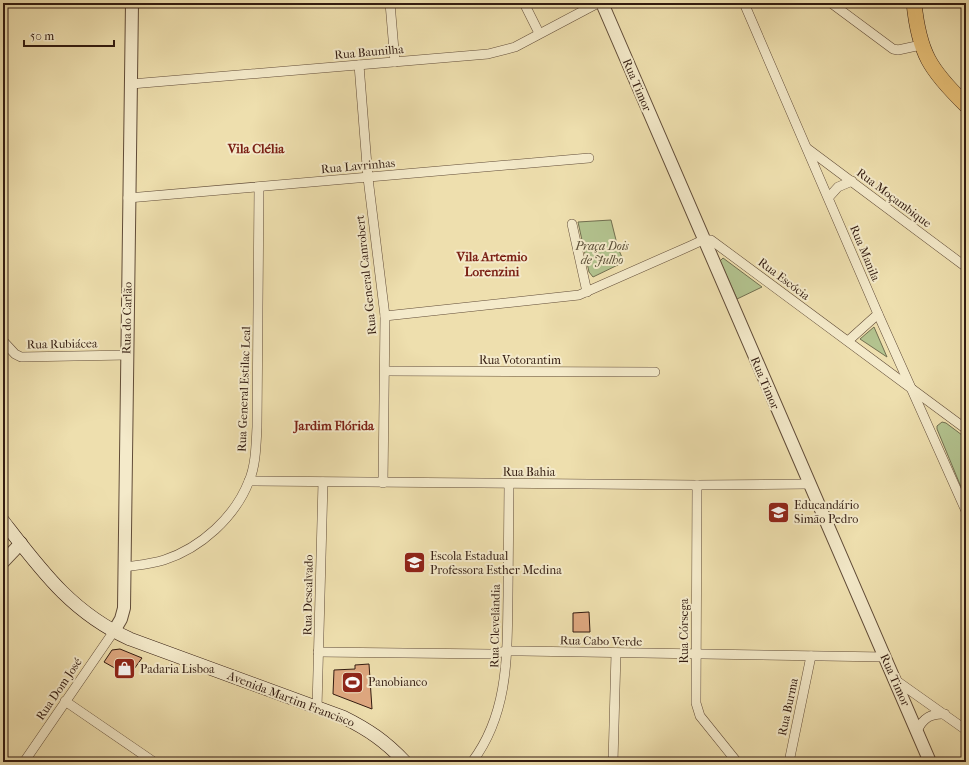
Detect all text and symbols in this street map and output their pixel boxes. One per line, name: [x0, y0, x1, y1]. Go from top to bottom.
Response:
scale bar: [24, 22, 114, 48]
text: 50 m: [30, 29, 54, 43]
street label: Rua Baunilha: [334, 42, 405, 62]
street label: Rua Timor: [620, 57, 655, 114]
district label: Vila Clélia: [227, 141, 285, 156]
street label: Rua Lavrinhas: [320, 156, 396, 176]
street label: Rua Moçambique: [853, 165, 934, 231]
street label: Rua General Canrobert: [353, 214, 379, 336]
street label: Rua Manila: [847, 223, 883, 283]
park label: Praça Dois de Julho: [574, 239, 629, 267]
district label: Vila Artemio Lorenzini: [456, 249, 528, 279]
street label: Rua Escócia: [755, 255, 813, 303]
street label: Rua do Carlão: [119, 282, 135, 354]
street label: Rua General Estilac Leal: [235, 325, 253, 452]
street label: Rua Rubiácea: [27, 336, 98, 352]
street label: Rua Votorantim: [479, 353, 561, 367]
street label: Rua Timor: [748, 355, 783, 412]
district label: Jardim Flórida: [292, 418, 375, 434]
street label: Rua Bahia: [503, 465, 556, 479]
place label: Educandário Simão Pedro: [794, 498, 859, 526]
school or university icon: Educandário Simão Pedro: [766, 499, 792, 525]
place label: Escola Estadual Professora Esther Medina: [430, 549, 562, 577]
school or university icon: Escola Estadual Professora Esther Medina: [402, 550, 428, 576]
street label: Rua Descalvado: [300, 554, 316, 636]
street label: Rua Clevelândia: [487, 584, 503, 668]
street label: Rua Córsega: [677, 598, 691, 663]
street label: Rua Cabo Verde: [560, 633, 642, 649]
street label: Rua Timor: [877, 652, 913, 709]
street label: Rua Dom José: [33, 655, 85, 723]
shop icon: Padaria Lisboa: [112, 656, 138, 682]
place label: Padaria Lisboa: [140, 662, 215, 676]
street label: Avenida Martim Francisco: [225, 668, 357, 730]
sports icon: Panobianco: [339, 669, 365, 695]
place label: Panobianco: [368, 675, 427, 689]
street label: Rua Burma: [775, 676, 801, 737]

